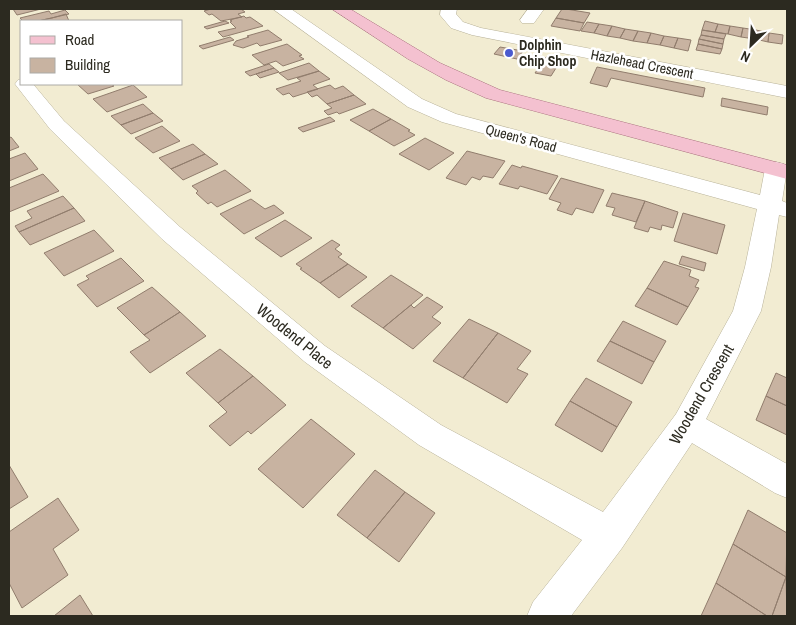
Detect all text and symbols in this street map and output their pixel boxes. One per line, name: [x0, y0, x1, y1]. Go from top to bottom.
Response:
legend: [20, 20, 182, 85]
north arrow: [726, 20, 776, 70]
text: Road: [65, 29, 94, 50]
place label: Dolphin Chip Shop: [519, 36, 576, 70]
street label: Hazlehead Crescent: [589, 45, 695, 83]
marker: Dolphin Chip Shop: [503, 47, 515, 59]
text: N: [738, 47, 753, 67]
text: Building: [65, 54, 110, 75]
street label: Queen's Road: [483, 120, 559, 156]
street label: Woodend Place: [252, 298, 338, 374]
street label: Woodend Crescent: [663, 340, 739, 448]

